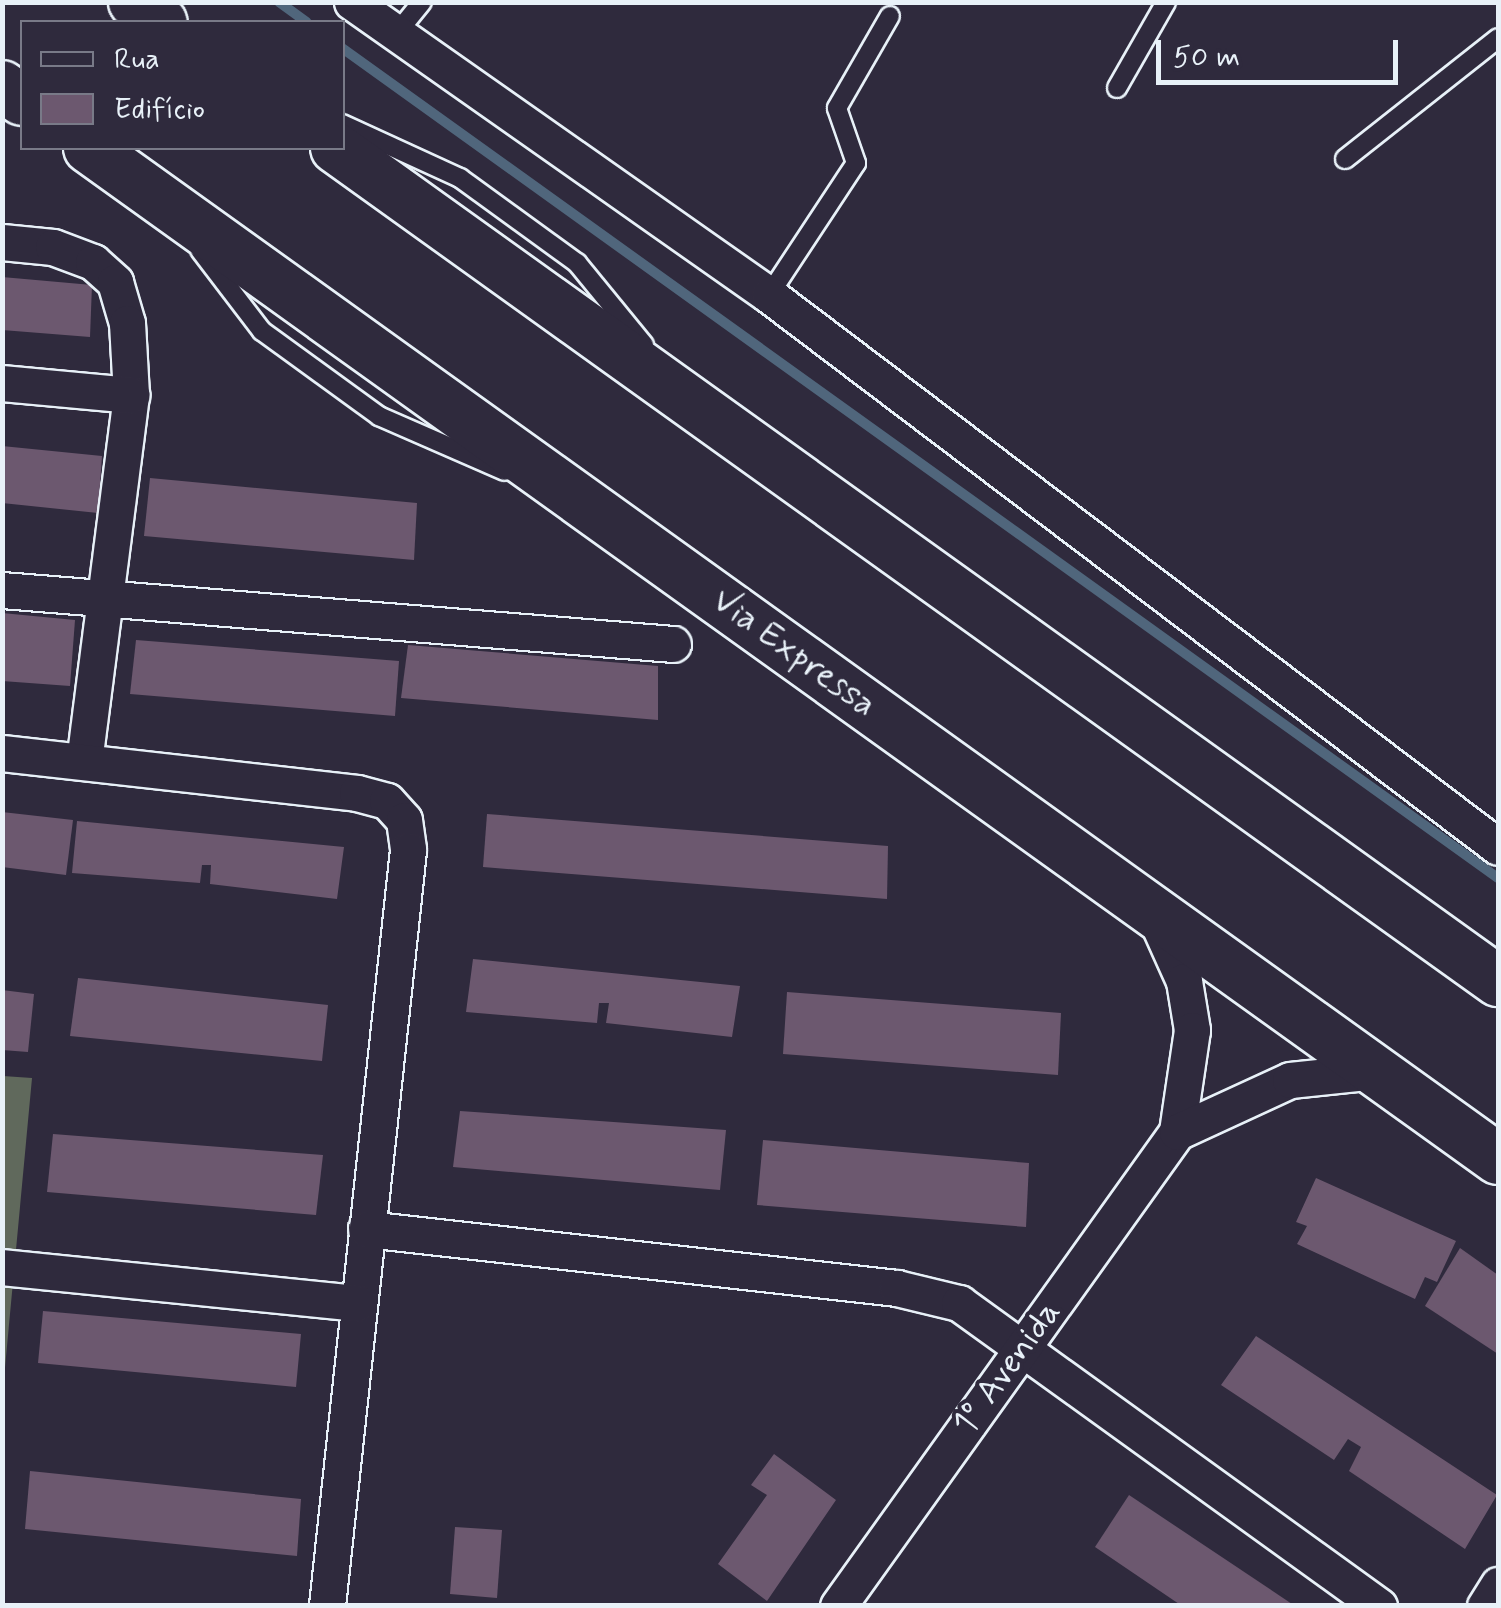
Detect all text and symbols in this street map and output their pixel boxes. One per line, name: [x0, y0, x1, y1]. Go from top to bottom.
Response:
legend: [20, 20, 345, 150]
scale bar: [1161, 20, 1404, 82]
text: 50 m: [1173, 38, 1240, 77]
text: Rua: [114, 40, 160, 79]
text: Edifício: [114, 90, 205, 129]
street label: Via Expressa: [702, 578, 886, 728]
street label: 1º Avenida: [944, 1293, 1070, 1443]

